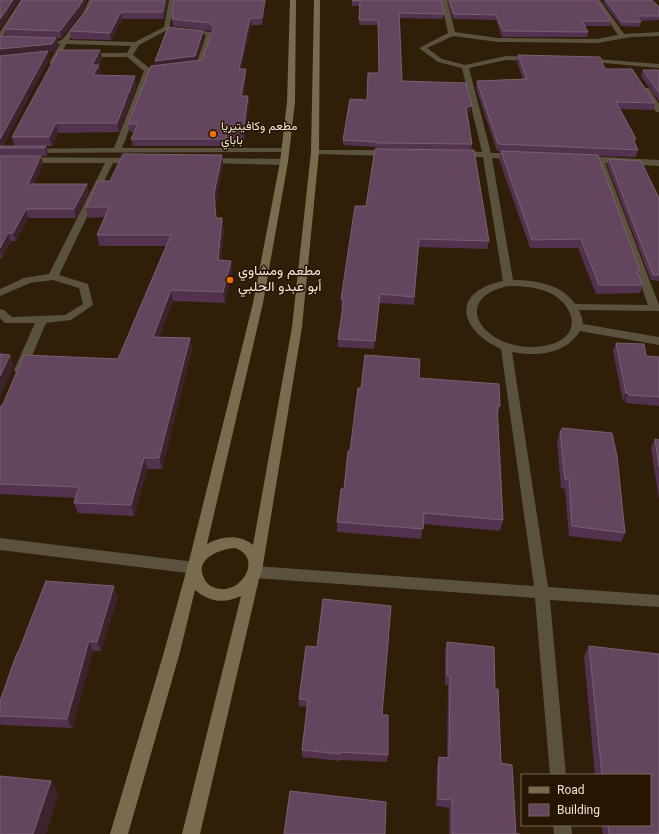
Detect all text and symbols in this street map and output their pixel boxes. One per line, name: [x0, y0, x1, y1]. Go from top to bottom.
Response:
place label: مطعم وكافيتيريا باباي: [221, 118, 297, 150]
marker: مطعم وكافيتيريا باباي: [208, 129, 218, 139]
place label: مطعم ومشاوي أبو عبدو الحلبي: [238, 261, 321, 299]
marker: مطعم ومشاوي أبو عبدو الحلبي: [225, 275, 235, 285]
legend: [521, 774, 651, 826]
text: Road: [557, 782, 585, 800]
text: Building: [557, 802, 600, 820]

